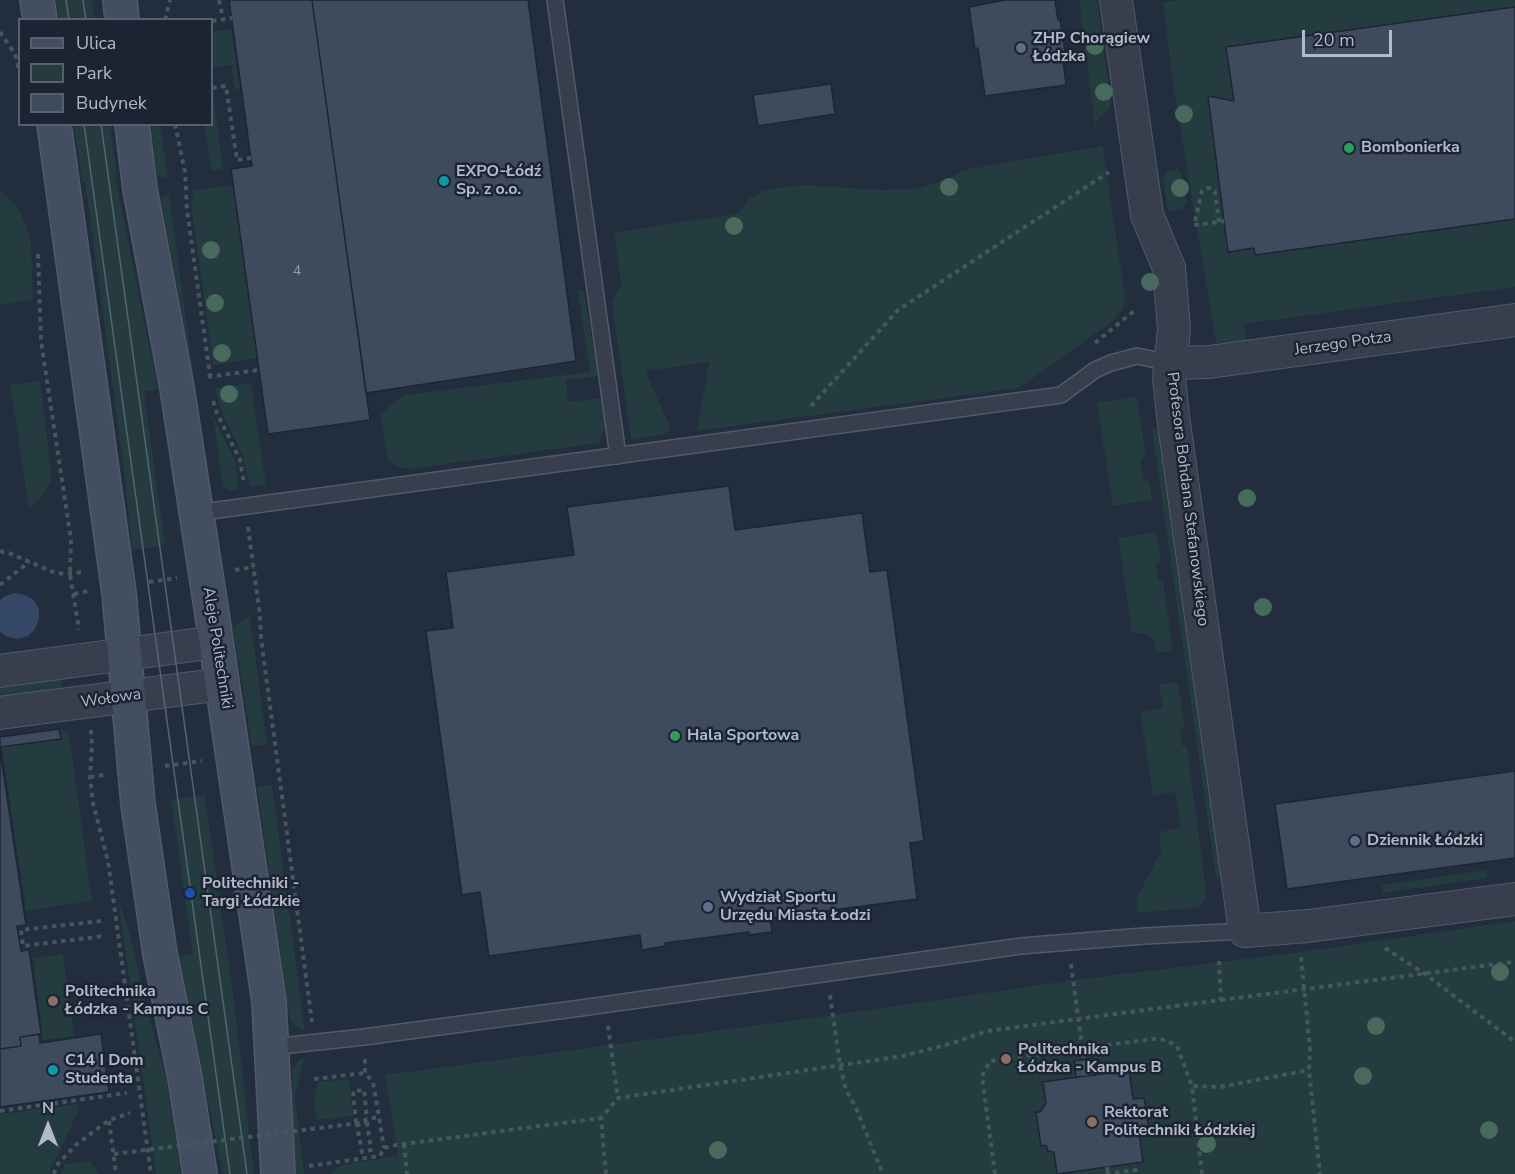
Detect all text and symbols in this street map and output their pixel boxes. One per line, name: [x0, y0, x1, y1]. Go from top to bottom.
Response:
legend: [18, 18, 213, 126]
scale bar: [1305, 18, 1395, 56]
text: 20 m: [1313, 28, 1355, 52]
place label: ZHP Chorągiew Łódzka: [1033, 29, 1150, 67]
text: Ulica: [76, 31, 116, 55]
marker: ZHP Chorągiew Łódzka: [1014, 41, 1028, 55]
text: Park: [76, 61, 112, 85]
text: Budynek: [76, 91, 147, 115]
place label: Bombonierka: [1361, 138, 1460, 158]
marker: Bombonierka: [1342, 141, 1356, 155]
place label: EXPO-Łódź Sp. z o.o.: [456, 162, 541, 200]
marker: EXPO-Łódź Sp. z o.o.: [437, 174, 451, 188]
house number: 4: [293, 264, 301, 280]
street label: Jerzego Potza: [1293, 328, 1393, 360]
street label: Profesora Bohdana Stefanowskiego: [1162, 371, 1212, 627]
street label: Aleje Politechniki: [198, 586, 236, 710]
street label: Wołowa: [80, 685, 142, 713]
place label: Hala Sportowa: [687, 726, 799, 746]
marker: Hala Sportowa: [668, 729, 682, 743]
place label: Dziennik Łódzki: [1367, 831, 1483, 851]
marker: Dziennik Łódzki: [1348, 834, 1362, 848]
place label: Politechniki - Targi Łódzkie: [202, 874, 300, 912]
marker: Politechniki - Targi Łódzkie: [183, 886, 197, 900]
place label: Wydział Sportu Urzędu Miasta Łodzi: [720, 888, 870, 926]
marker: Wydział Sportu Urzędu Miasta Łodzi: [701, 900, 715, 914]
place label: Politechnika Łódzka - Kampus C: [65, 982, 208, 1020]
marker: Politechnika Łódzka - Kampus C: [46, 994, 60, 1008]
place label: Politechnika Łódzka - Kampus B: [1018, 1040, 1162, 1078]
place label: C14 I Dom Studenta: [65, 1051, 144, 1089]
marker: Politechnika Łódzka - Kampus B: [999, 1052, 1013, 1066]
marker: C14 I Dom Studenta: [46, 1063, 60, 1077]
north arrow: [18, 1096, 78, 1156]
text: N: [42, 1097, 54, 1119]
place label: Rektorat Politechniki Łódzkiej: [1104, 1103, 1255, 1141]
marker: Rektorat Politechniki Łódzkiej: [1085, 1115, 1099, 1129]

